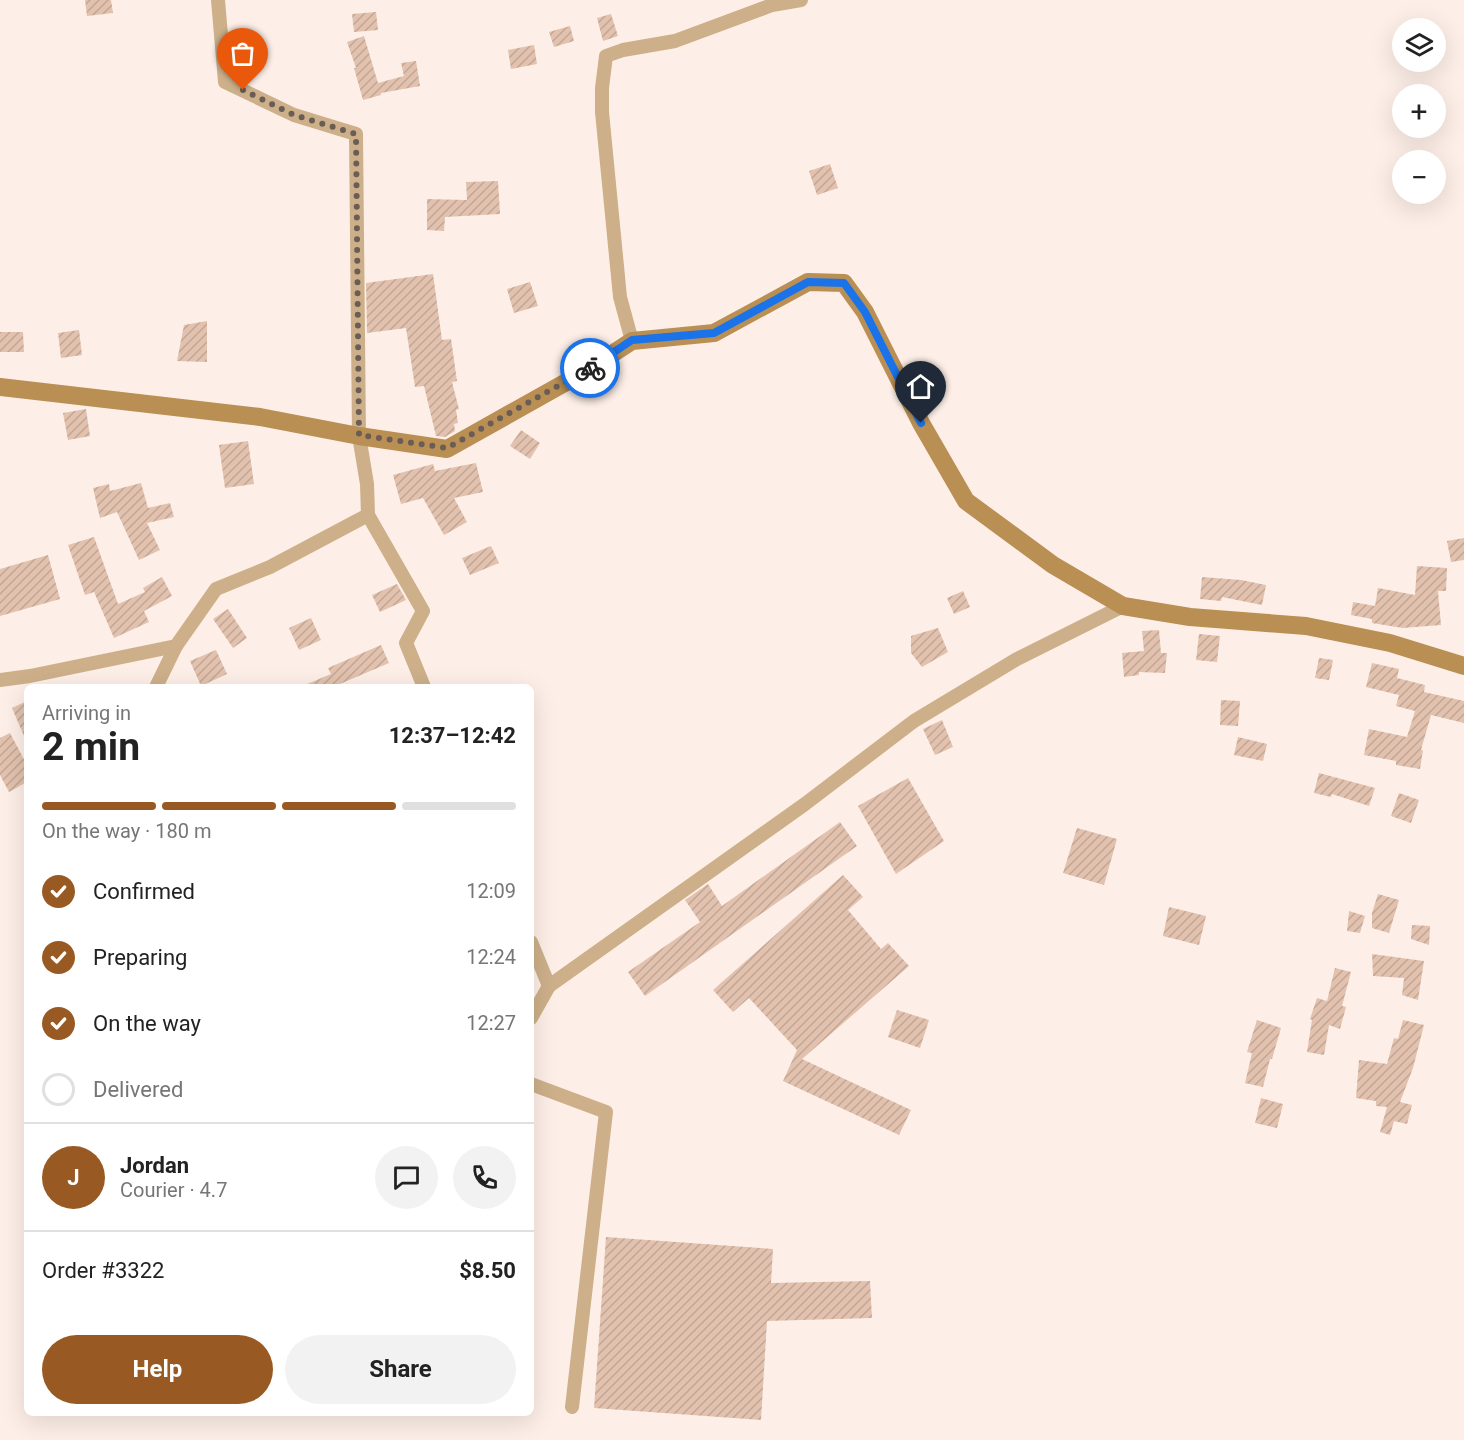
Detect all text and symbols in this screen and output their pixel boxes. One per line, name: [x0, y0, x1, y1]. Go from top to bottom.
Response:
map controls: [1392, 18, 1446, 204]
button: layers: [1392, 18, 1446, 72]
pin: [217, 28, 268, 90]
icon: bag: [226, 37, 259, 70]
button: +: [1392, 84, 1446, 138]
button: −: [1392, 150, 1446, 204]
courier: [560, 338, 620, 398]
icon: bike: [574, 352, 607, 385]
pin: [895, 361, 946, 423]
icon: home: [904, 370, 937, 403]
text: Arriving in: [42, 701, 131, 725]
text: 12:37–12:42: [389, 723, 516, 748]
text: 2 min: [42, 724, 140, 770]
text: On the way · 180 m: [42, 819, 211, 843]
icon: check: [42, 875, 75, 908]
text: Confirmed: [93, 879, 195, 904]
text: 12:09: [466, 879, 516, 903]
icon: check: [42, 941, 75, 974]
text: Preparing: [93, 945, 187, 970]
text: 12:24: [466, 945, 516, 969]
icon: check: [42, 1007, 75, 1040]
text: On the way: [93, 1011, 201, 1036]
text: 12:27: [466, 1011, 516, 1035]
text: Delivered: [93, 1077, 183, 1102]
button: chat: [375, 1146, 438, 1209]
button: phone: [453, 1146, 516, 1209]
text: Jordan: [120, 1153, 189, 1178]
text: J: [67, 1165, 80, 1190]
text: Courier · 4.7: [120, 1178, 227, 1202]
text: Order #3322: [42, 1258, 164, 1283]
text: $8.50: [459, 1258, 516, 1283]
button: Help: [42, 1335, 273, 1404]
button: Share: [285, 1335, 516, 1404]

